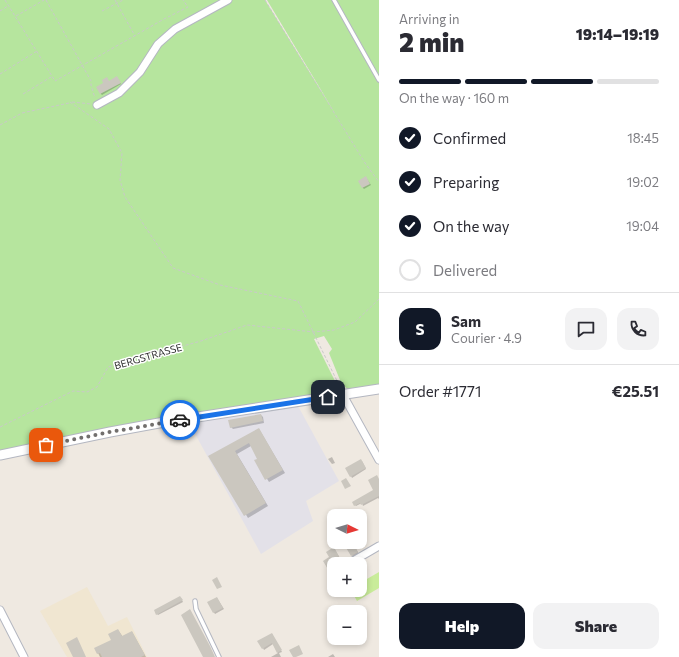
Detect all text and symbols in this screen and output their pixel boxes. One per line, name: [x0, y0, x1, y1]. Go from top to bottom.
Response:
text: Arriving in: [399, 11, 459, 27]
text: 19:14–19:19: [576, 25, 659, 43]
text: 2 min: [399, 26, 464, 57]
text: On the way · 160 m: [399, 90, 509, 106]
icon: check: [399, 127, 421, 149]
text: Confirmed: [433, 129, 506, 147]
text: 18:45: [627, 130, 659, 146]
icon: check: [399, 171, 421, 193]
text: Preparing: [433, 173, 499, 191]
text: 19:02: [627, 174, 659, 190]
icon: check: [399, 215, 421, 237]
text: On the way: [433, 217, 510, 235]
text: 19:04: [626, 218, 659, 234]
text: Delivered: [433, 261, 497, 279]
button: chat: [565, 308, 607, 350]
button: phone: [617, 308, 659, 350]
text: Sam: [451, 312, 481, 330]
text: S: [415, 320, 425, 338]
text: Courier · 4.9: [451, 330, 522, 346]
street label: BERGSTRASSE: [113, 341, 183, 371]
pin: [311, 380, 345, 414]
text: Order #1771: [399, 382, 481, 400]
text: €25.51: [612, 382, 659, 400]
icon: home: [317, 386, 339, 408]
courier: [160, 400, 200, 440]
icon: car: [169, 409, 191, 431]
pin: [29, 428, 63, 462]
icon: bag: [35, 434, 57, 456]
north arrow: [327, 509, 367, 549]
map controls: [327, 509, 367, 645]
button: +: [327, 557, 367, 597]
button: Help: [399, 603, 525, 649]
button: Share: [533, 603, 659, 649]
button: −: [327, 605, 367, 645]

